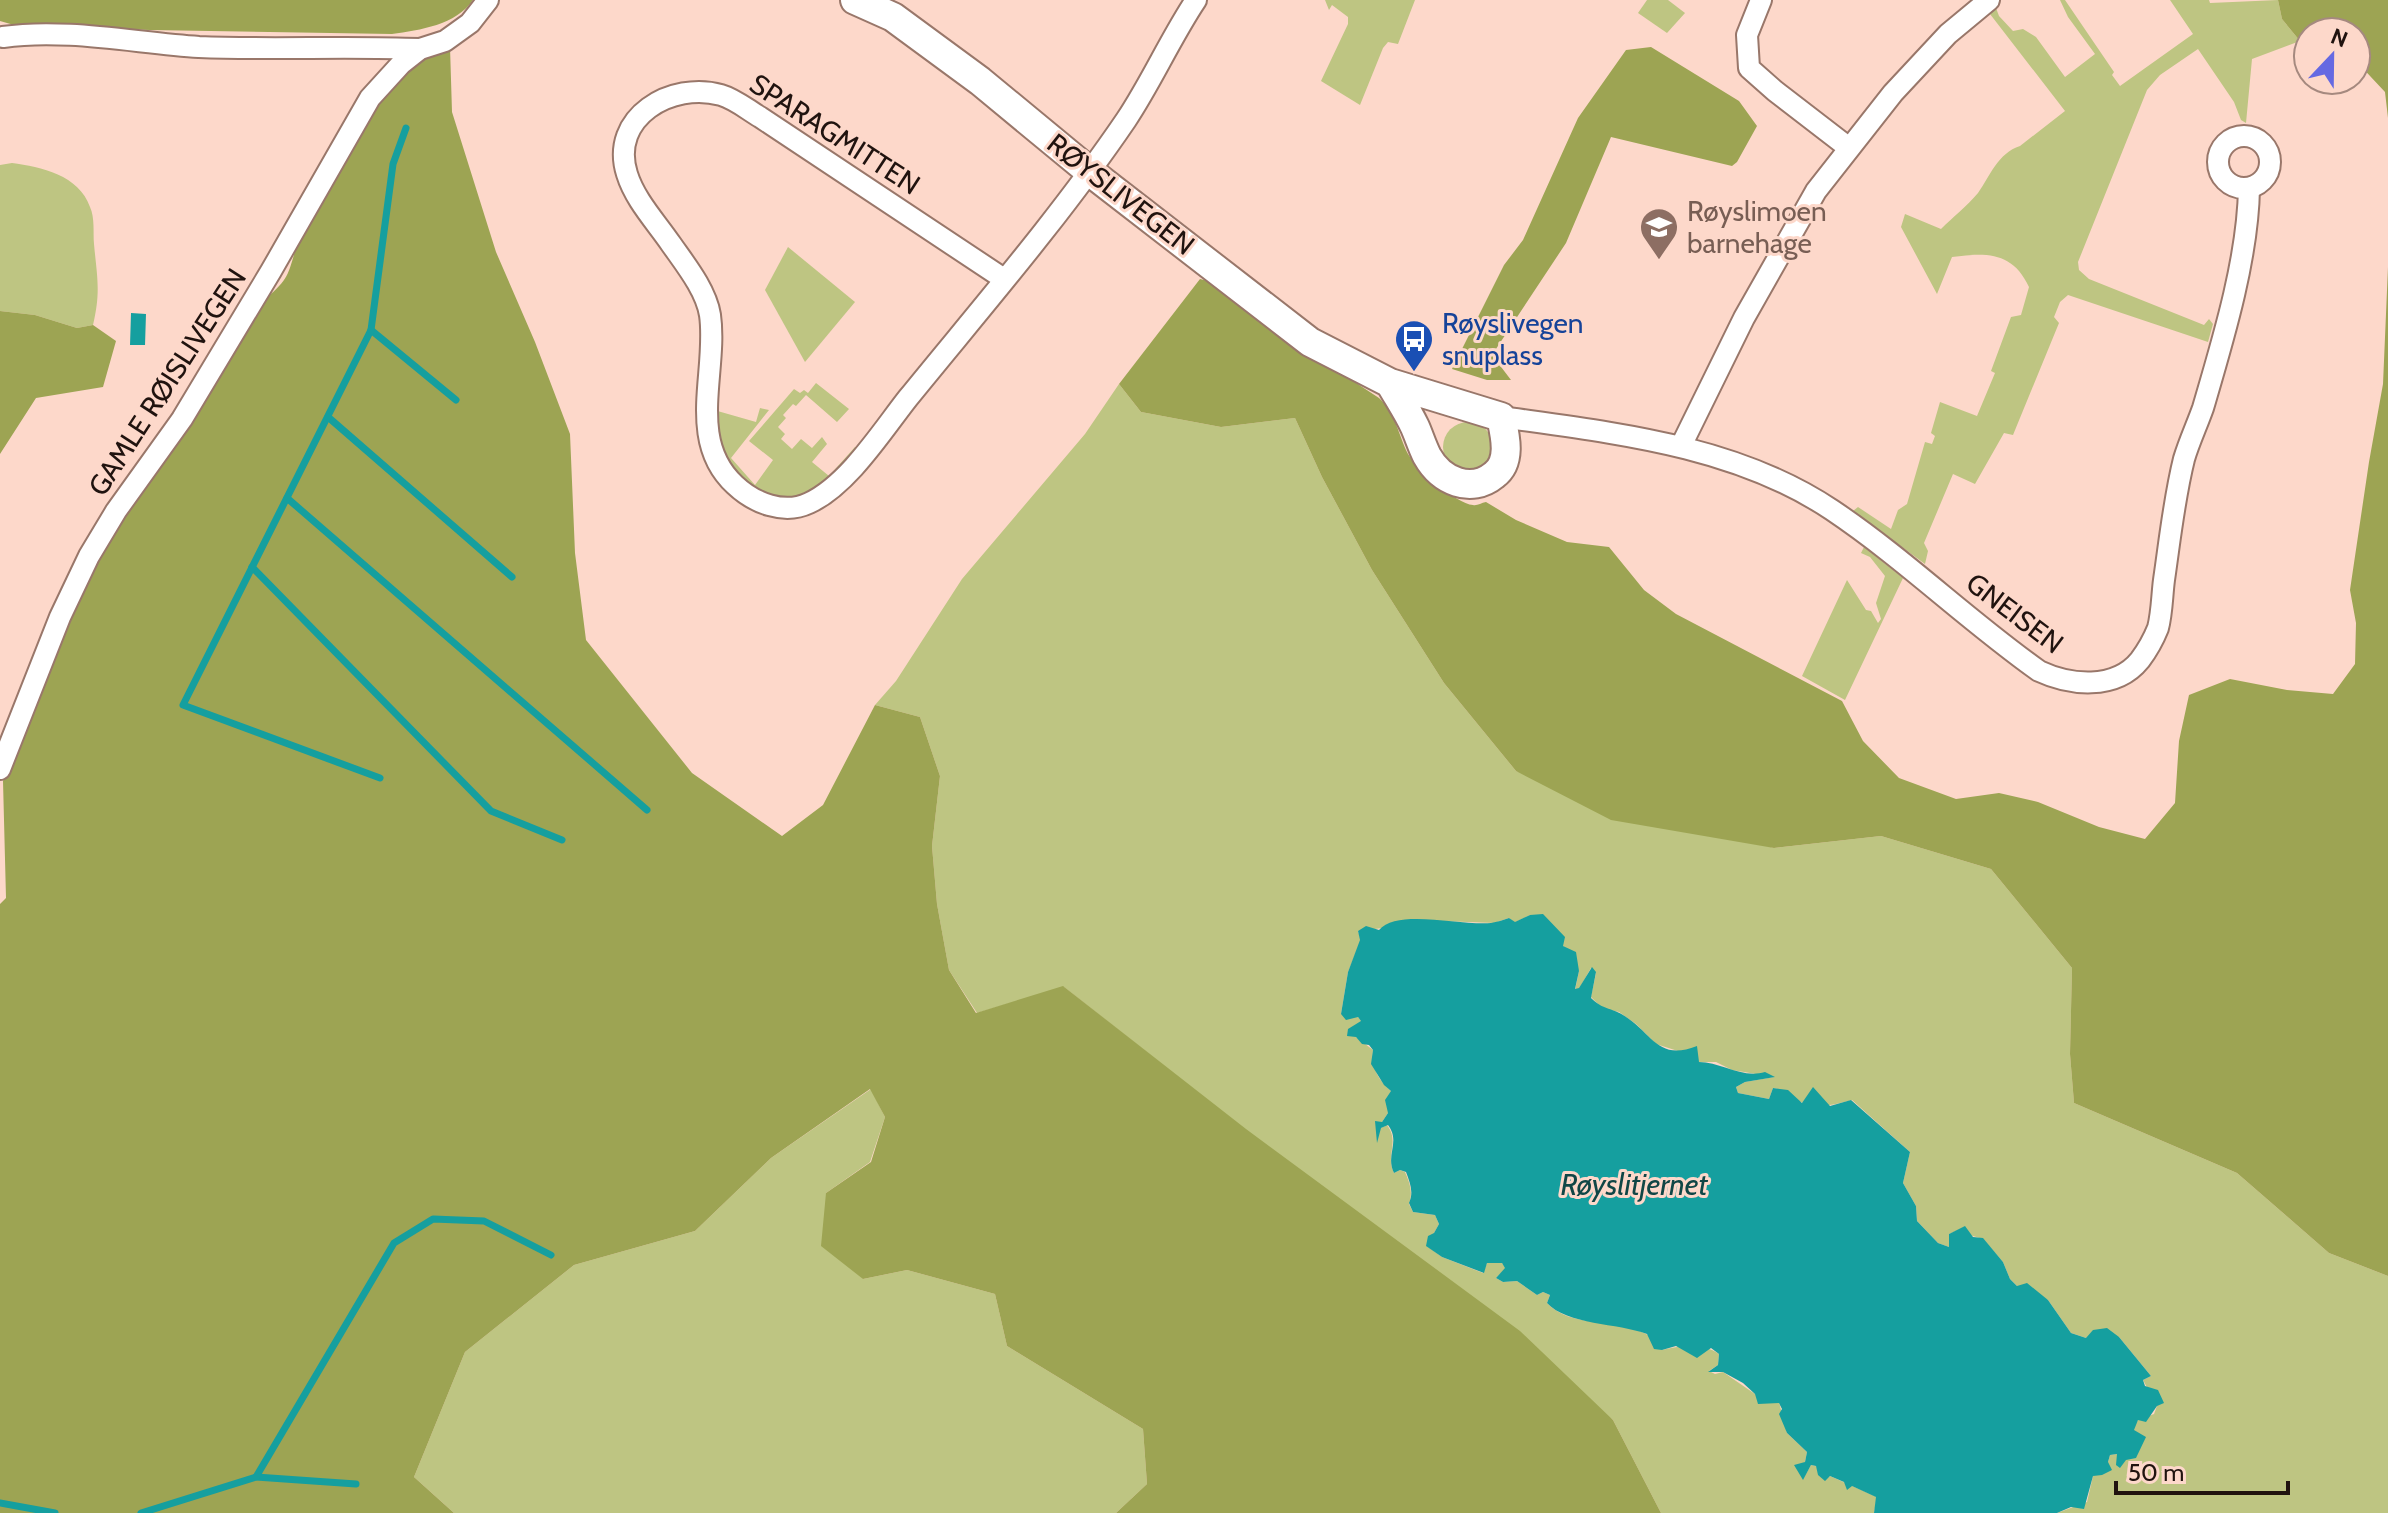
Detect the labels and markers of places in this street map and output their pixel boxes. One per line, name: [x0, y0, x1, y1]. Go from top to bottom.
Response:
place label: Røyslimoen barnehage: [1687, 194, 1827, 260]
school or university icon: Røyslimoen barnehage: [1638, 206, 1680, 261]
place label: Røyslivegen snuplass: [1442, 306, 1583, 372]
bus stop icon: Røyslivegen snuplass: [1393, 318, 1435, 373]

